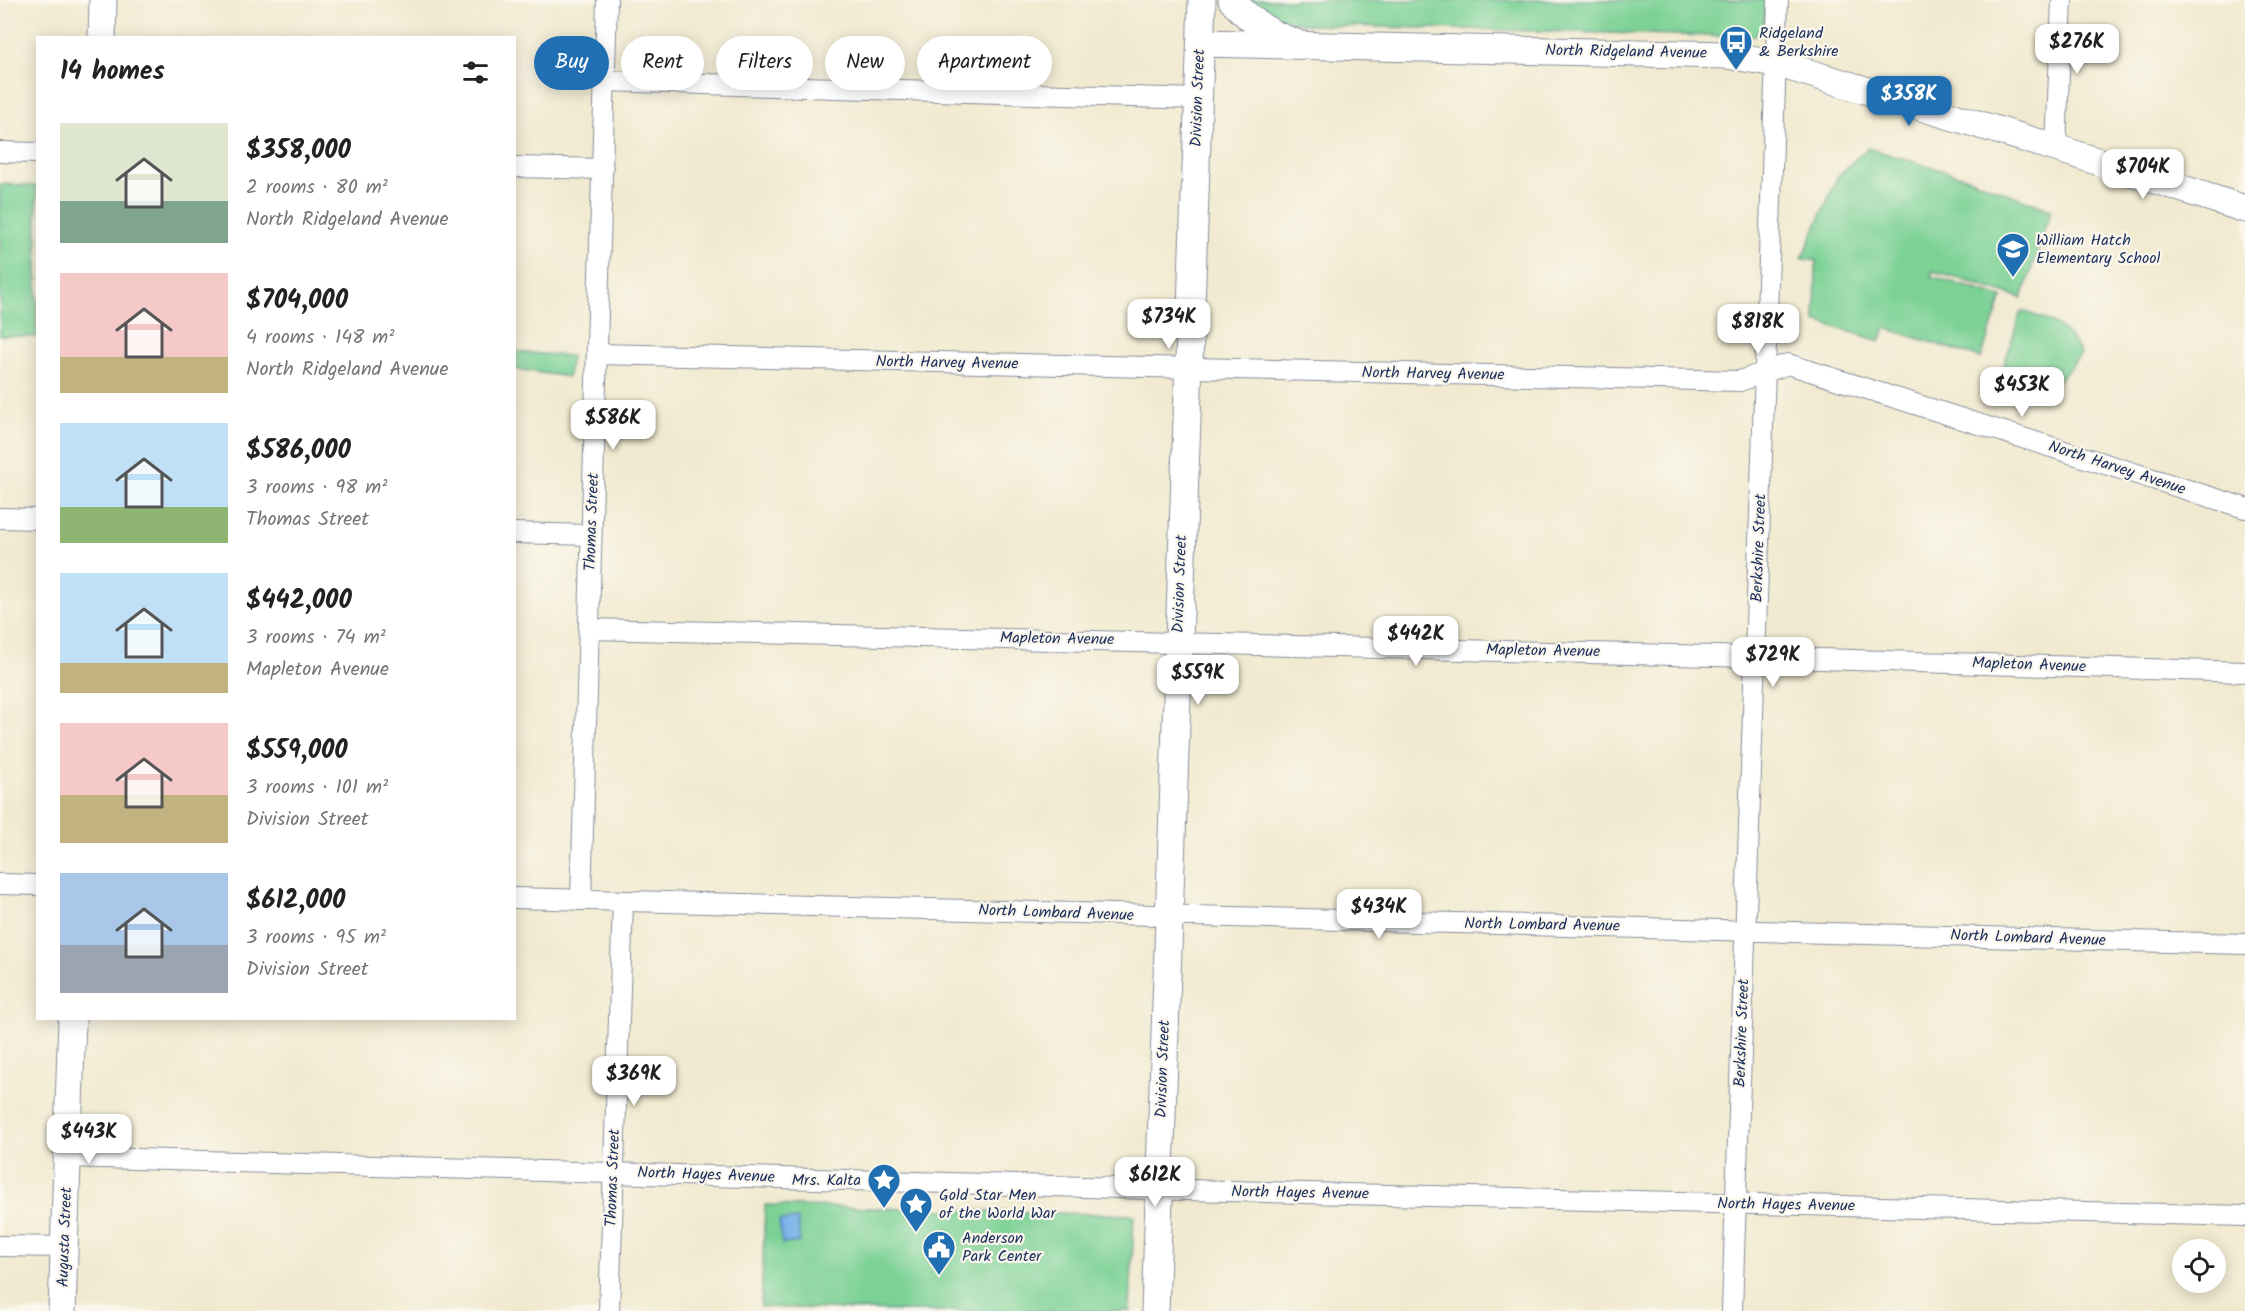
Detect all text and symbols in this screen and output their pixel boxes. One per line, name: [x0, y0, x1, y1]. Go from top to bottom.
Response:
place label: Ridgeland & Berkshire: [1759, 21, 1839, 64]
bus stop icon: Ridgeland & Berkshire: [1718, 24, 1754, 71]
pin: $276K: [2035, 24, 2119, 75]
text: $276K: [2049, 27, 2105, 59]
chip: Buy: [534, 36, 609, 90]
chip: Rent: [621, 36, 704, 90]
chip: Filters: [716, 36, 813, 90]
chip: New: [825, 36, 905, 90]
chip: Apartment: [917, 36, 1052, 90]
street label: North Ridgeland Avenue: [1545, 38, 1707, 66]
street label: Division Street: [1184, 48, 1212, 147]
text: 14 homes: [60, 51, 165, 93]
icon: filters: [459, 56, 492, 89]
pin: $358K: [1867, 76, 1951, 127]
text: $358K: [1881, 79, 1937, 111]
text: $358,000: [246, 130, 351, 172]
icon: home: [108, 147, 180, 219]
pin: $704K: [2101, 149, 2185, 200]
text: $704K: [2116, 152, 2170, 184]
text: 2 rooms · 80 m²: [246, 172, 388, 204]
text: North Ridgeland Avenue: [246, 204, 448, 236]
place label: William Hatch Elementary School: [2036, 228, 2161, 271]
school or university icon: William Hatch Elementary School: [1995, 231, 2031, 278]
text: $704,000: [246, 280, 348, 322]
icon: home: [108, 297, 180, 369]
pin: $734K: [1127, 299, 1211, 350]
text: $734K: [1141, 302, 1197, 334]
pin: $818K: [1716, 304, 1800, 355]
text: $818K: [1731, 307, 1785, 339]
text: 4 rooms · 148 m²: [246, 322, 394, 354]
street label: North Harvey Avenue: [875, 349, 1019, 377]
text: North Ridgeland Avenue: [246, 354, 448, 386]
street label: North Harvey Avenue: [1361, 360, 1505, 388]
pin: $453K: [1980, 367, 2064, 418]
text: $453K: [1994, 370, 2050, 402]
pin: $586K: [571, 400, 655, 451]
text: $586K: [585, 403, 641, 435]
text: $586,000: [246, 430, 351, 472]
street label: North Harvey Avenue: [2045, 434, 2189, 502]
icon: home: [108, 447, 180, 519]
text: 3 rooms · 98 m²: [246, 472, 387, 504]
street label: Thomas Street: [578, 472, 606, 572]
street label: Berkshire Street: [1745, 492, 1773, 603]
text: Thomas Street: [246, 504, 369, 536]
street label: Division Street: [1166, 534, 1194, 633]
text: $442,000: [246, 580, 352, 622]
icon: home: [108, 597, 180, 669]
pin: $442K: [1374, 616, 1458, 667]
text: $442K: [1387, 619, 1445, 651]
text: 3 rooms · 74 m²: [246, 622, 386, 654]
street label: Mapleton Avenue: [1000, 626, 1114, 652]
pin: $729K: [1731, 637, 1815, 688]
street label: Mapleton Avenue: [1486, 638, 1600, 664]
text: $729K: [1745, 640, 1801, 672]
street label: Mapleton Avenue: [1971, 651, 2087, 679]
text: Mapleton Avenue: [246, 654, 389, 686]
pin: $559K: [1156, 655, 1240, 706]
text: $559K: [1171, 658, 1225, 690]
text: $559,000: [246, 730, 348, 772]
icon: home: [108, 747, 180, 819]
text: 3 rooms · 101 m²: [246, 772, 388, 804]
text: Division Street: [246, 804, 369, 836]
text: $612,000: [246, 880, 345, 922]
pin: $434K: [1337, 889, 1421, 940]
text: $434K: [1351, 892, 1407, 924]
icon: home: [108, 897, 180, 969]
street label: North Lombard Avenue: [978, 898, 1134, 928]
street label: North Lombard Avenue: [1464, 911, 1620, 939]
text: 3 rooms · 95 m²: [246, 922, 386, 954]
street label: North Lombard Avenue: [1950, 923, 2106, 953]
text: Division Street: [246, 954, 369, 986]
street label: Berkshire Street: [1728, 977, 1756, 1088]
street label: Division Street: [1149, 1019, 1177, 1118]
pin: $369K: [592, 1056, 676, 1107]
text: $369K: [606, 1059, 662, 1091]
pin: $443K: [47, 1114, 131, 1165]
text: $443K: [61, 1117, 117, 1149]
street label: Thomas Street: [599, 1128, 627, 1228]
pin: $612K: [1113, 1157, 1197, 1208]
street label: North Hayes Avenue: [637, 1160, 775, 1190]
text: $612K: [1129, 1160, 1181, 1192]
place icon: Mrs. Kalta: [866, 1162, 902, 1209]
place label: Mrs. Kalta: [791, 1168, 861, 1193]
street label: North Hayes Avenue: [1231, 1179, 1369, 1207]
place label: Gold Star Men of the World War: [939, 1183, 1057, 1226]
street label: Augusta Street: [51, 1186, 79, 1288]
place icon: Gold Star Men of the World War: [898, 1186, 934, 1233]
street label: North Hayes Avenue: [1717, 1191, 1855, 1219]
place label: Anderson Park Center: [962, 1226, 1043, 1269]
public building icon: Anderson Park Center: [921, 1229, 957, 1276]
map controls: [2172, 1239, 2226, 1293]
button: locate: [2172, 1239, 2226, 1293]

